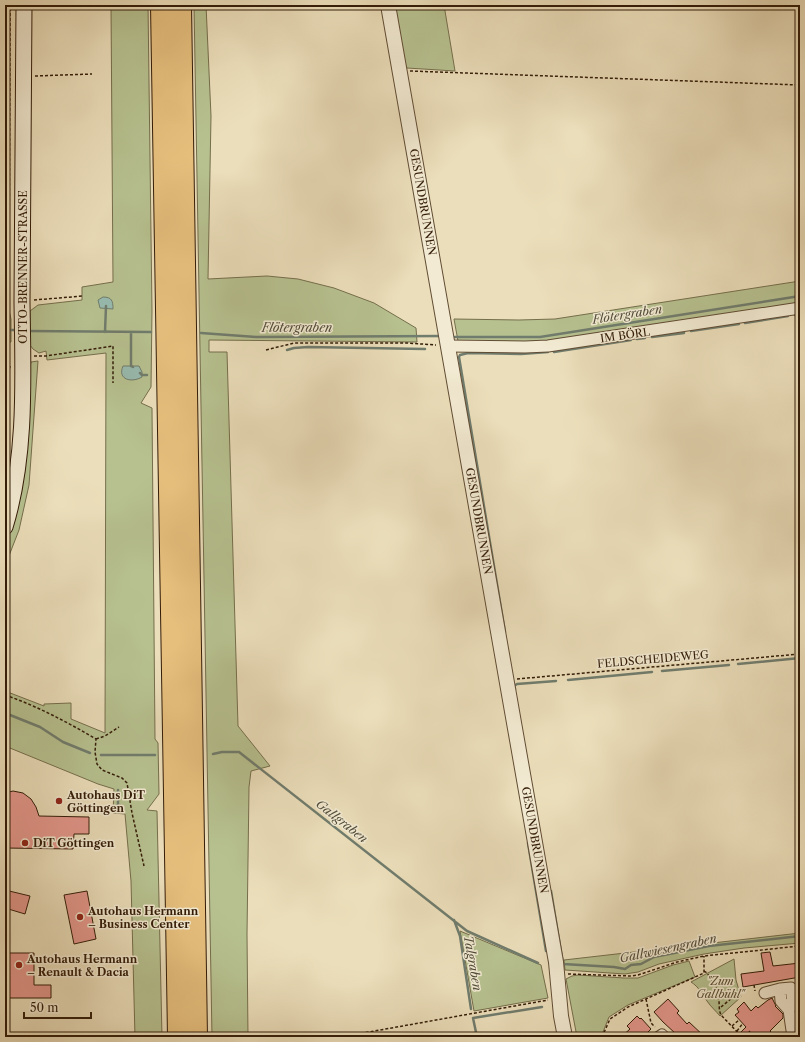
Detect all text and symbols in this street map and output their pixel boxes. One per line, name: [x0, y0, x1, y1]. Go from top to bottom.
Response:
street label: GESUNDBRUNNEN: [407, 147, 439, 257]
street label: OTTO-BRENNER-STRASSE: [16, 190, 30, 344]
water label: Flötergraben: [590, 301, 663, 327]
water label: Flötergraben: [261, 320, 332, 335]
street label: IM BÖRL: [599, 323, 652, 345]
street label: GESUNDBRUNNEN: [463, 466, 495, 576]
street label: FELDSCHEIDEWEG: [597, 647, 709, 671]
street label: GESUNDBRUNNEN: [519, 785, 551, 895]
place label: Autohaus DiT Göttingen: [66, 788, 145, 815]
marker: Autohaus DiT Göttingen: [54, 796, 64, 806]
water label: Gallgraben: [313, 796, 371, 846]
place label: DiT Göttingen: [33, 836, 115, 850]
marker: DiT Göttingen: [20, 838, 30, 848]
place label: Autohaus Hermann – Business Center: [87, 904, 199, 931]
marker: Autohaus Hermann – Business Center: [75, 912, 85, 922]
water label: Gallwiesengraben: [618, 930, 718, 966]
water label: Talgraben: [461, 934, 485, 992]
place label: Autohaus Hermann – Renault & Dacia: [26, 952, 138, 979]
marker: Autohaus Hermann – Renault & Dacia: [14, 960, 24, 970]
park label: "Zum Gallbühl": [696, 974, 746, 1001]
scale bar: [24, 994, 91, 1020]
text: 50 m: [30, 1000, 59, 1015]

